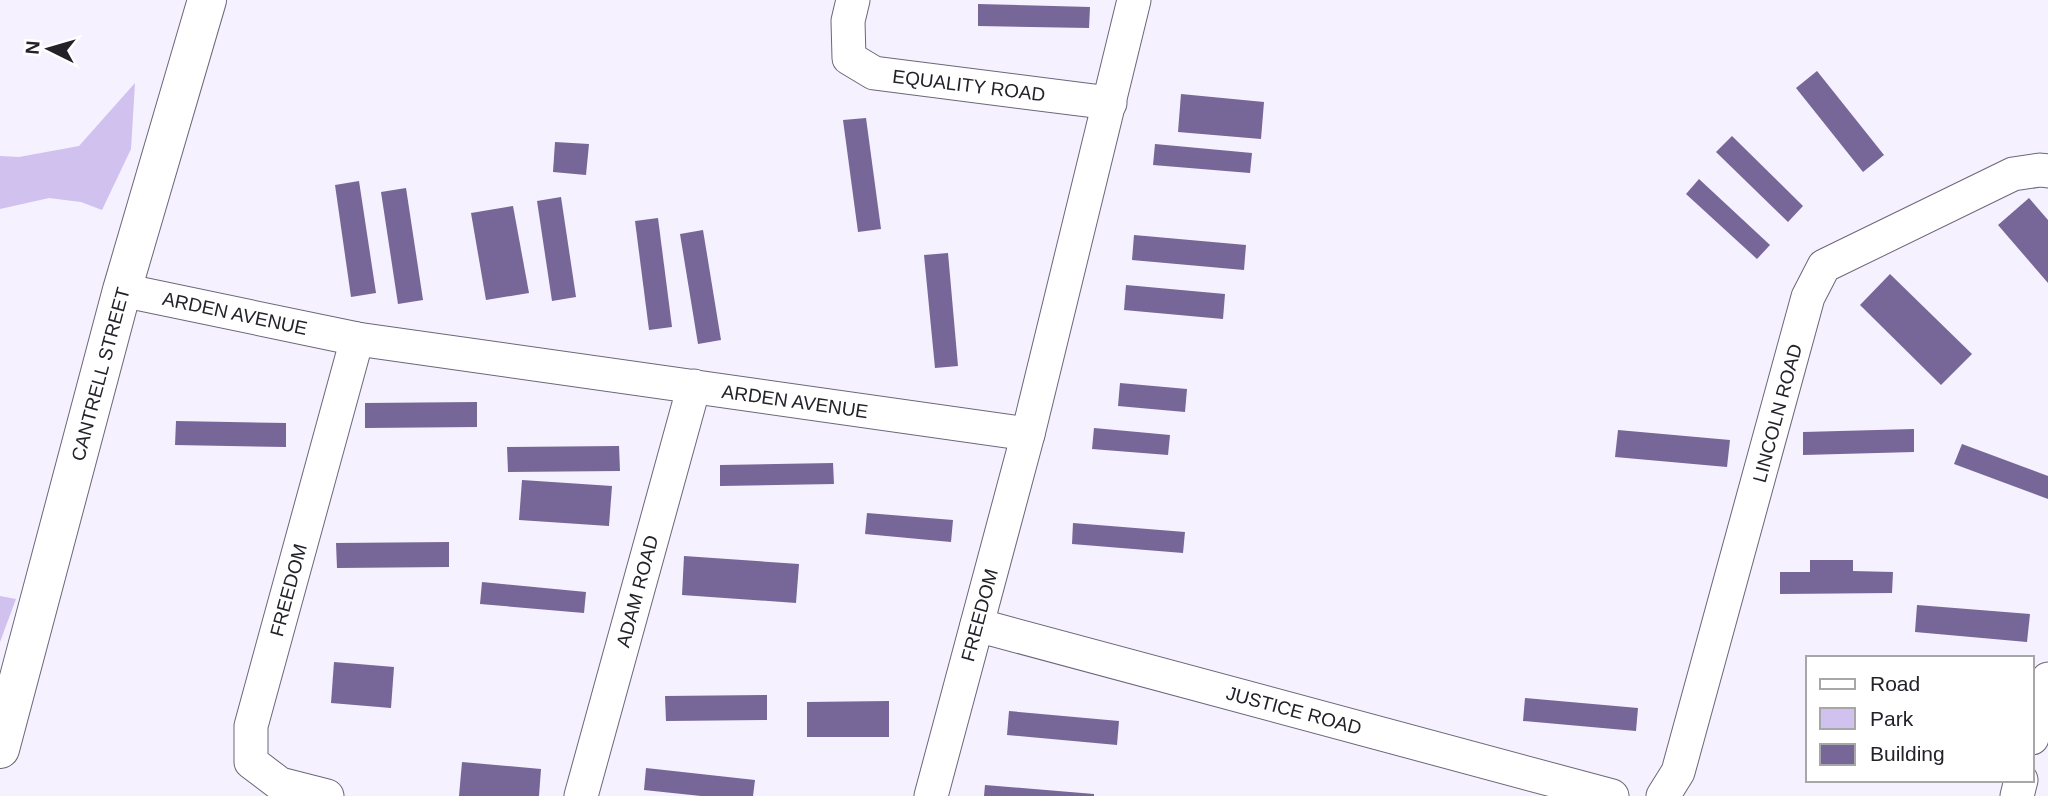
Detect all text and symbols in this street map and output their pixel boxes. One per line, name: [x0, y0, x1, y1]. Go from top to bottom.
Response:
north arrow: [14, 14, 84, 84]
text: N: [22, 40, 44, 55]
street label: EQUALITY ROAD: [891, 66, 1047, 105]
street label: CANTRELL STREET: [67, 285, 134, 463]
street label: ARDEN AVENUE: [161, 288, 309, 339]
street label: LINCOLN ROAD: [1749, 342, 1806, 485]
street label: ARDEN AVENUE: [720, 381, 869, 422]
street label: ADAM ROAD: [612, 533, 663, 649]
street label: FREEDOM: [266, 542, 311, 639]
street label: FREEDOM: [957, 567, 1002, 664]
legend: [1806, 656, 2034, 782]
text: Road: [1870, 672, 1920, 695]
street label: JUSTICE ROAD: [1224, 682, 1364, 739]
text: Park: [1870, 707, 1914, 730]
text: Building: [1870, 742, 1945, 765]

